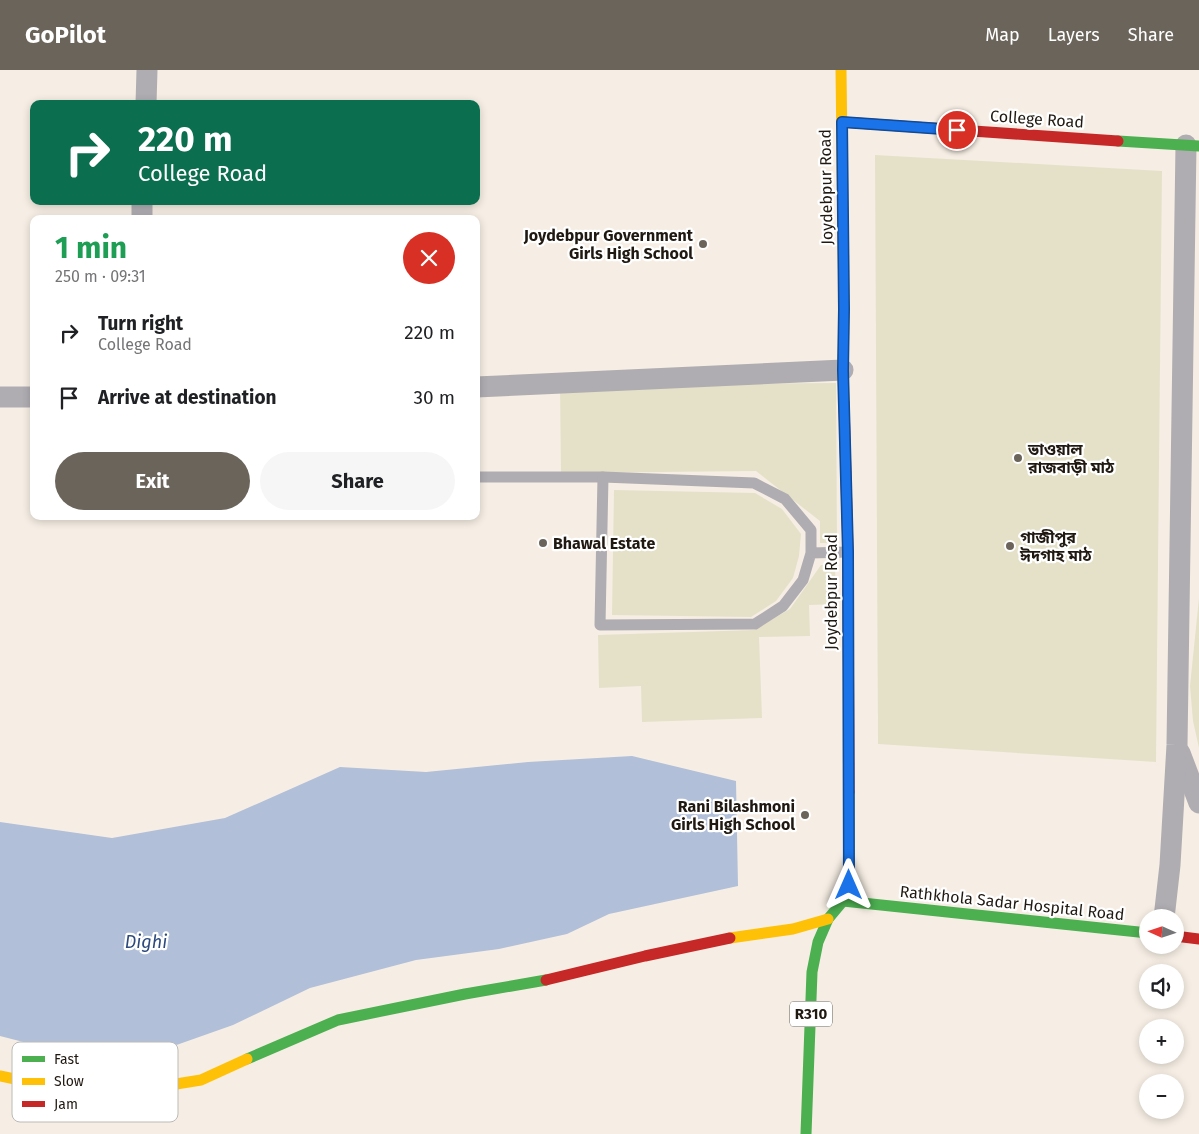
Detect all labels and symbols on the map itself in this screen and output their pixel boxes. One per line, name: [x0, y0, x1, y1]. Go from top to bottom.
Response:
street label: College Road: [989, 106, 1085, 132]
pin: [936, 109, 978, 151]
street label: Joydebpur Road: [815, 129, 837, 245]
place label: Joydebpur Government Girls High School: [523, 226, 694, 263]
marker: Joydebpur Government Girls High School: [697, 238, 709, 250]
place label: ভাওয়াল রাজবাড়ী মাঠ: [1027, 440, 1115, 477]
marker: ভাওয়াল রাজবাড়ী মাঠ: [1012, 452, 1024, 464]
place label: গাজীপুর ঈদগাহ মাঠ: [1019, 528, 1093, 565]
place label: Bhawal Estate: [553, 534, 655, 553]
street label: Joydebpur Road: [822, 534, 841, 650]
marker: Bhawal Estate: [537, 537, 549, 549]
marker: গাজীপুর ঈদগাহ মাঠ: [1004, 540, 1016, 552]
place label: Rani Bilashmoni Girls High School: [671, 797, 795, 834]
marker: Rani Bilashmoni Girls High School: [799, 809, 811, 821]
position arrow: [822, 858, 874, 910]
street label: Rathkhola Sadar Hospital Road: [899, 882, 1125, 924]
north arrow: [1139, 909, 1184, 954]
water label: Dighi: [125, 931, 167, 953]
road number: R310: [790, 1002, 832, 1026]
legend: [12, 1042, 178, 1122]
text: Fast: [54, 1051, 80, 1068]
text: Slow: [54, 1073, 84, 1090]
text: Jam: [54, 1096, 78, 1113]

